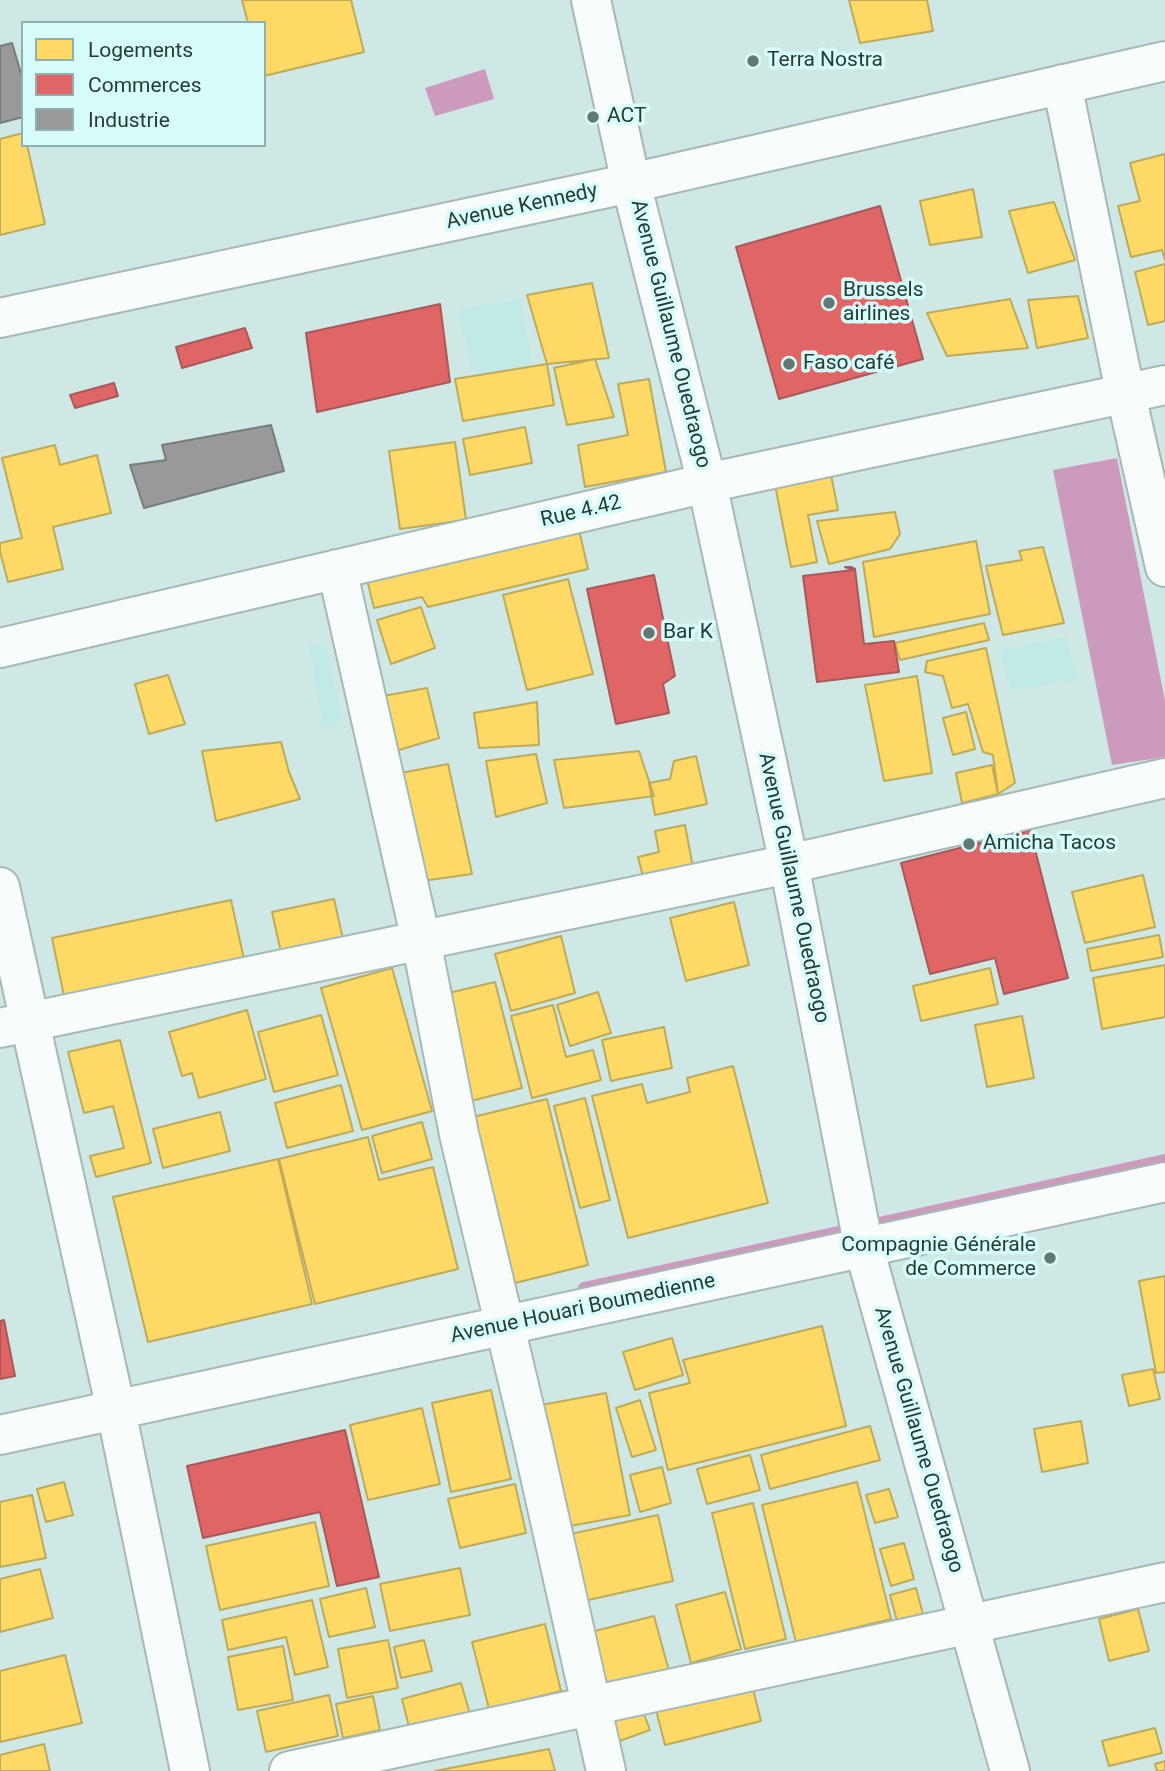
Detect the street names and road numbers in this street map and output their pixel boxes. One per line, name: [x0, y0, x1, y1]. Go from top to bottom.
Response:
street label: Avenue Kennedy: [444, 179, 600, 235]
street label: Avenue Guillaume Ouedraogo: [624, 197, 716, 471]
street label: Rue 4.42: [538, 491, 624, 533]
street label: Avenue Guillaume Ouedraogo: [752, 751, 834, 1025]
street label: Avenue Houari Boumedienne: [448, 1269, 718, 1349]
street label: Avenue Guillaume Ouedraogo: [868, 1304, 968, 1576]

